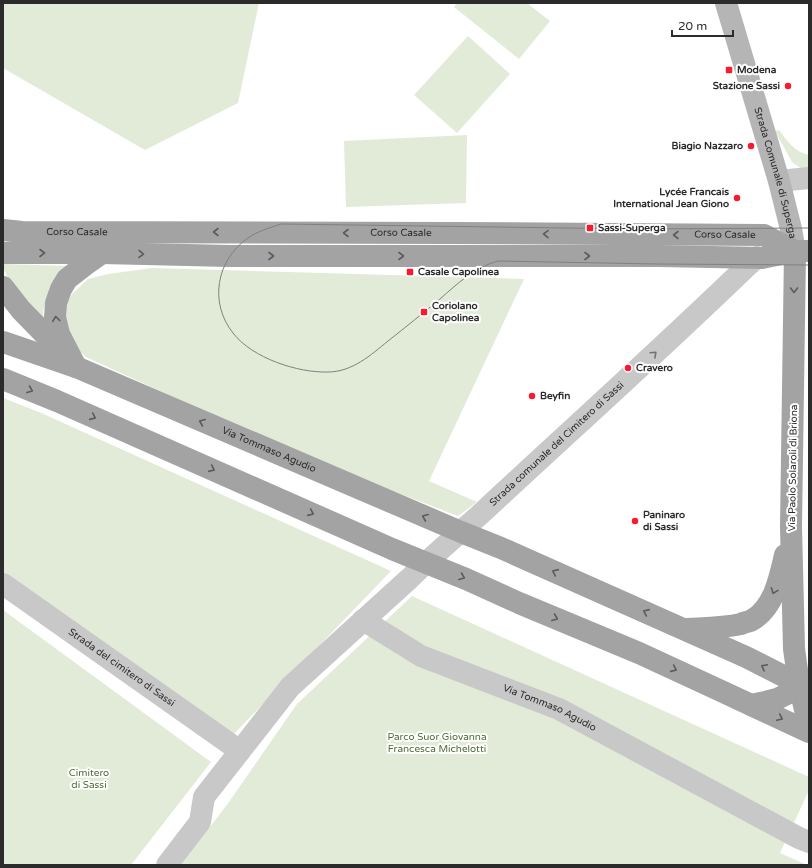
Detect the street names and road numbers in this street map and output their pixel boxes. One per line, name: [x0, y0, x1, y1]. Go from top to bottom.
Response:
street label: Strada Comunale di Superga: [751, 106, 799, 240]
street label: Corso Casale: [46, 226, 108, 238]
street label: Corso Casale: [370, 227, 432, 239]
street label: Corso Casale: [694, 229, 756, 241]
street label: Strada comunale del Cimitero di Sassi: [487, 379, 626, 509]
street label: Via Paolo Solaroli di Briona: [786, 404, 800, 532]
street label: Via Tommaso Agudio: [220, 424, 318, 475]
street label: Strada del cimitero di Sassi: [66, 626, 177, 709]
street label: Via Tommaso Agudio: [501, 682, 598, 734]

